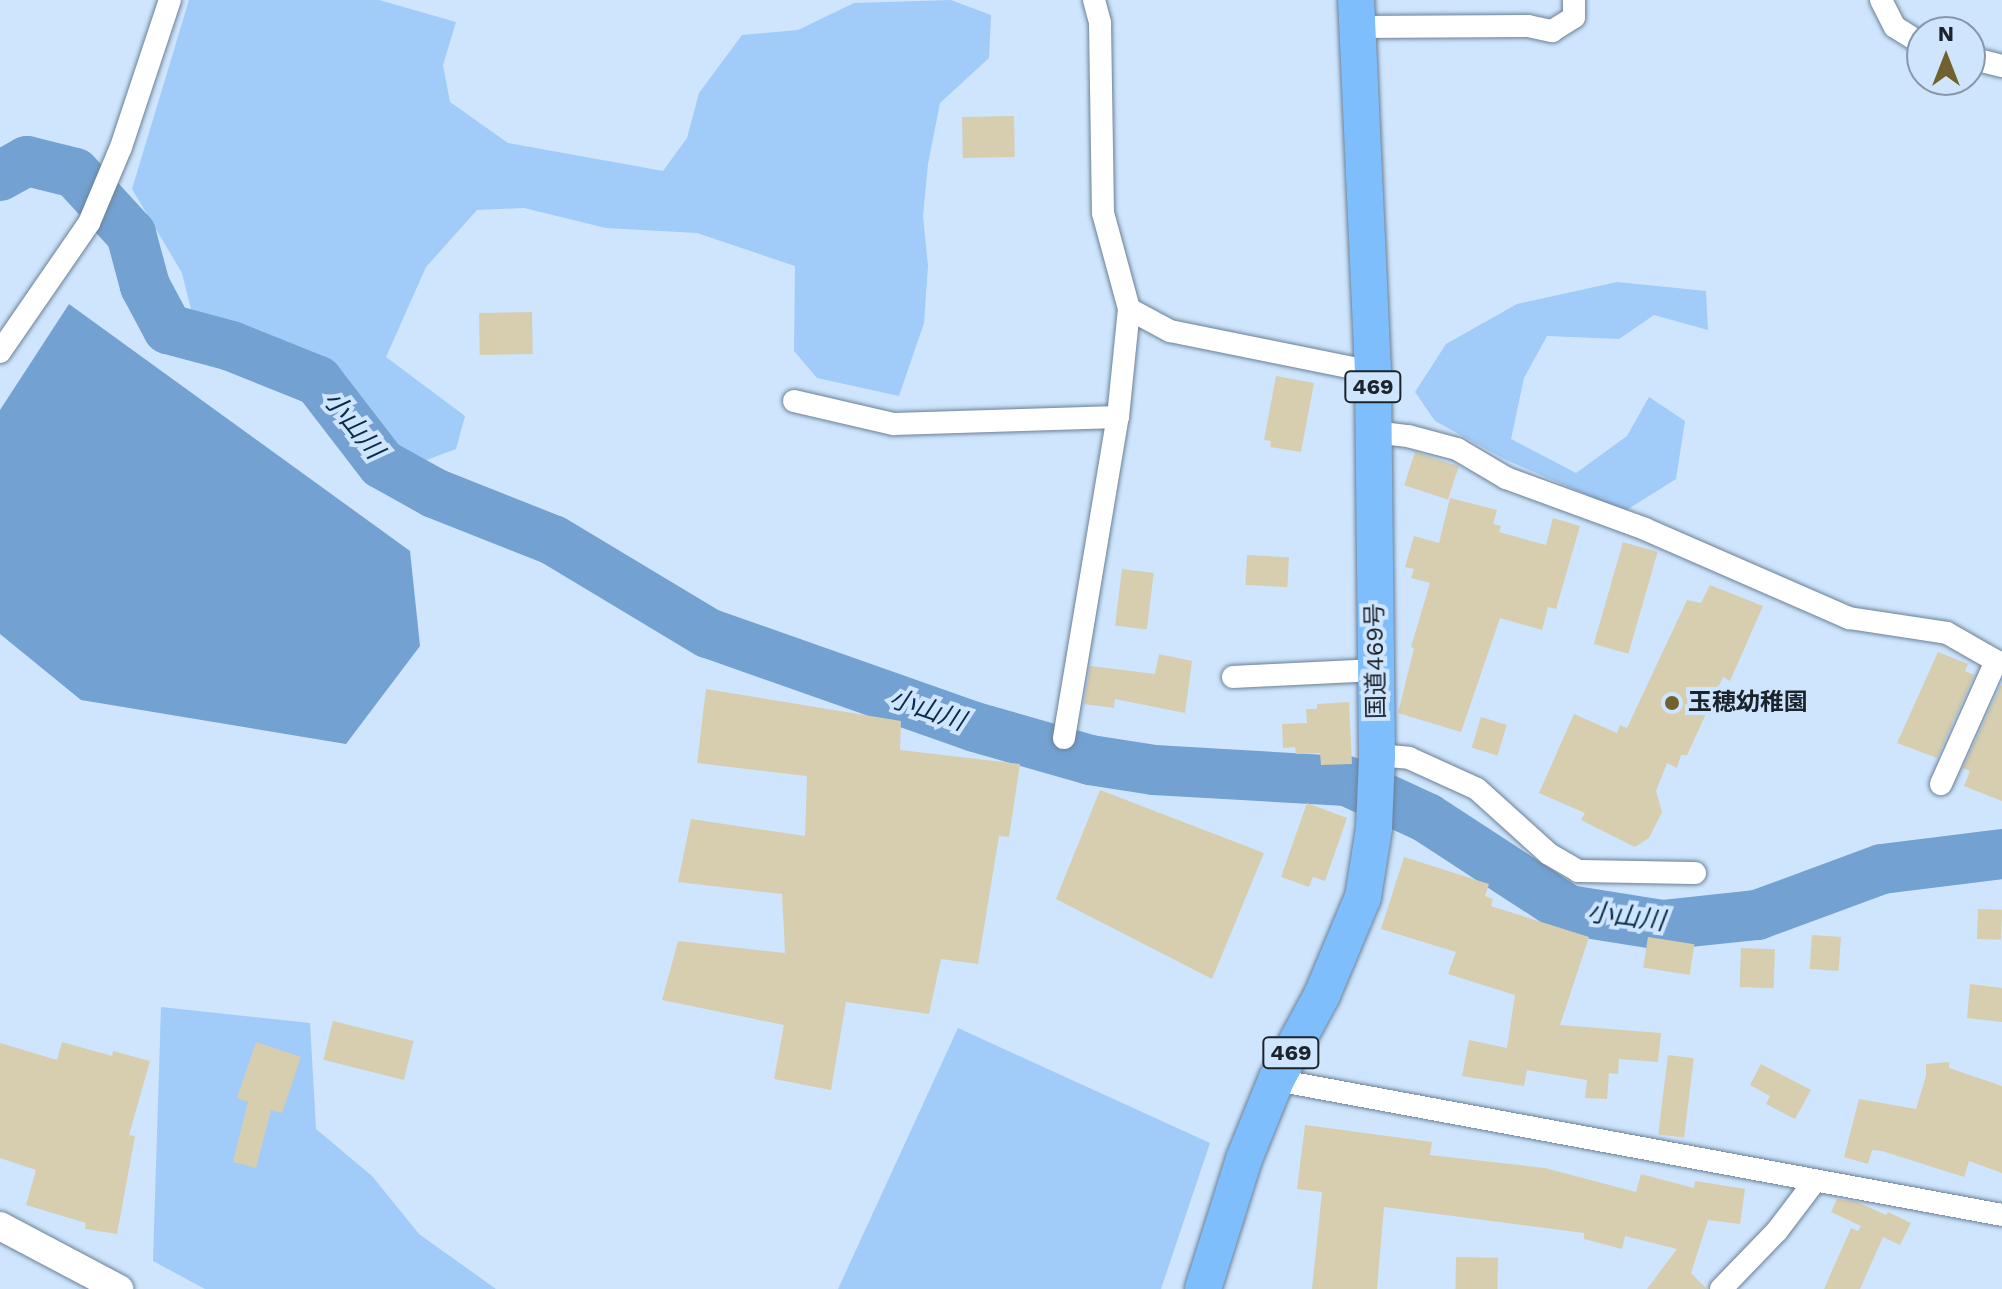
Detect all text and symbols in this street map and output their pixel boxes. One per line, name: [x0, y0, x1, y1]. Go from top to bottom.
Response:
north arrow: [1906, 16, 1986, 96]
text: N: [1938, 21, 1954, 46]
road number: 469: [1343, 369, 1403, 405]
water label: 小山川: [316, 385, 390, 465]
street label: 国道469号: [1361, 603, 1391, 719]
water label: 小山川: [885, 683, 969, 737]
place label: 玉穂幼稚園: [1688, 689, 1808, 717]
marker: 玉穂幼稚園: [1663, 694, 1681, 712]
water label: 小山川: [1585, 897, 1667, 937]
road number: 469: [1261, 1035, 1321, 1071]

